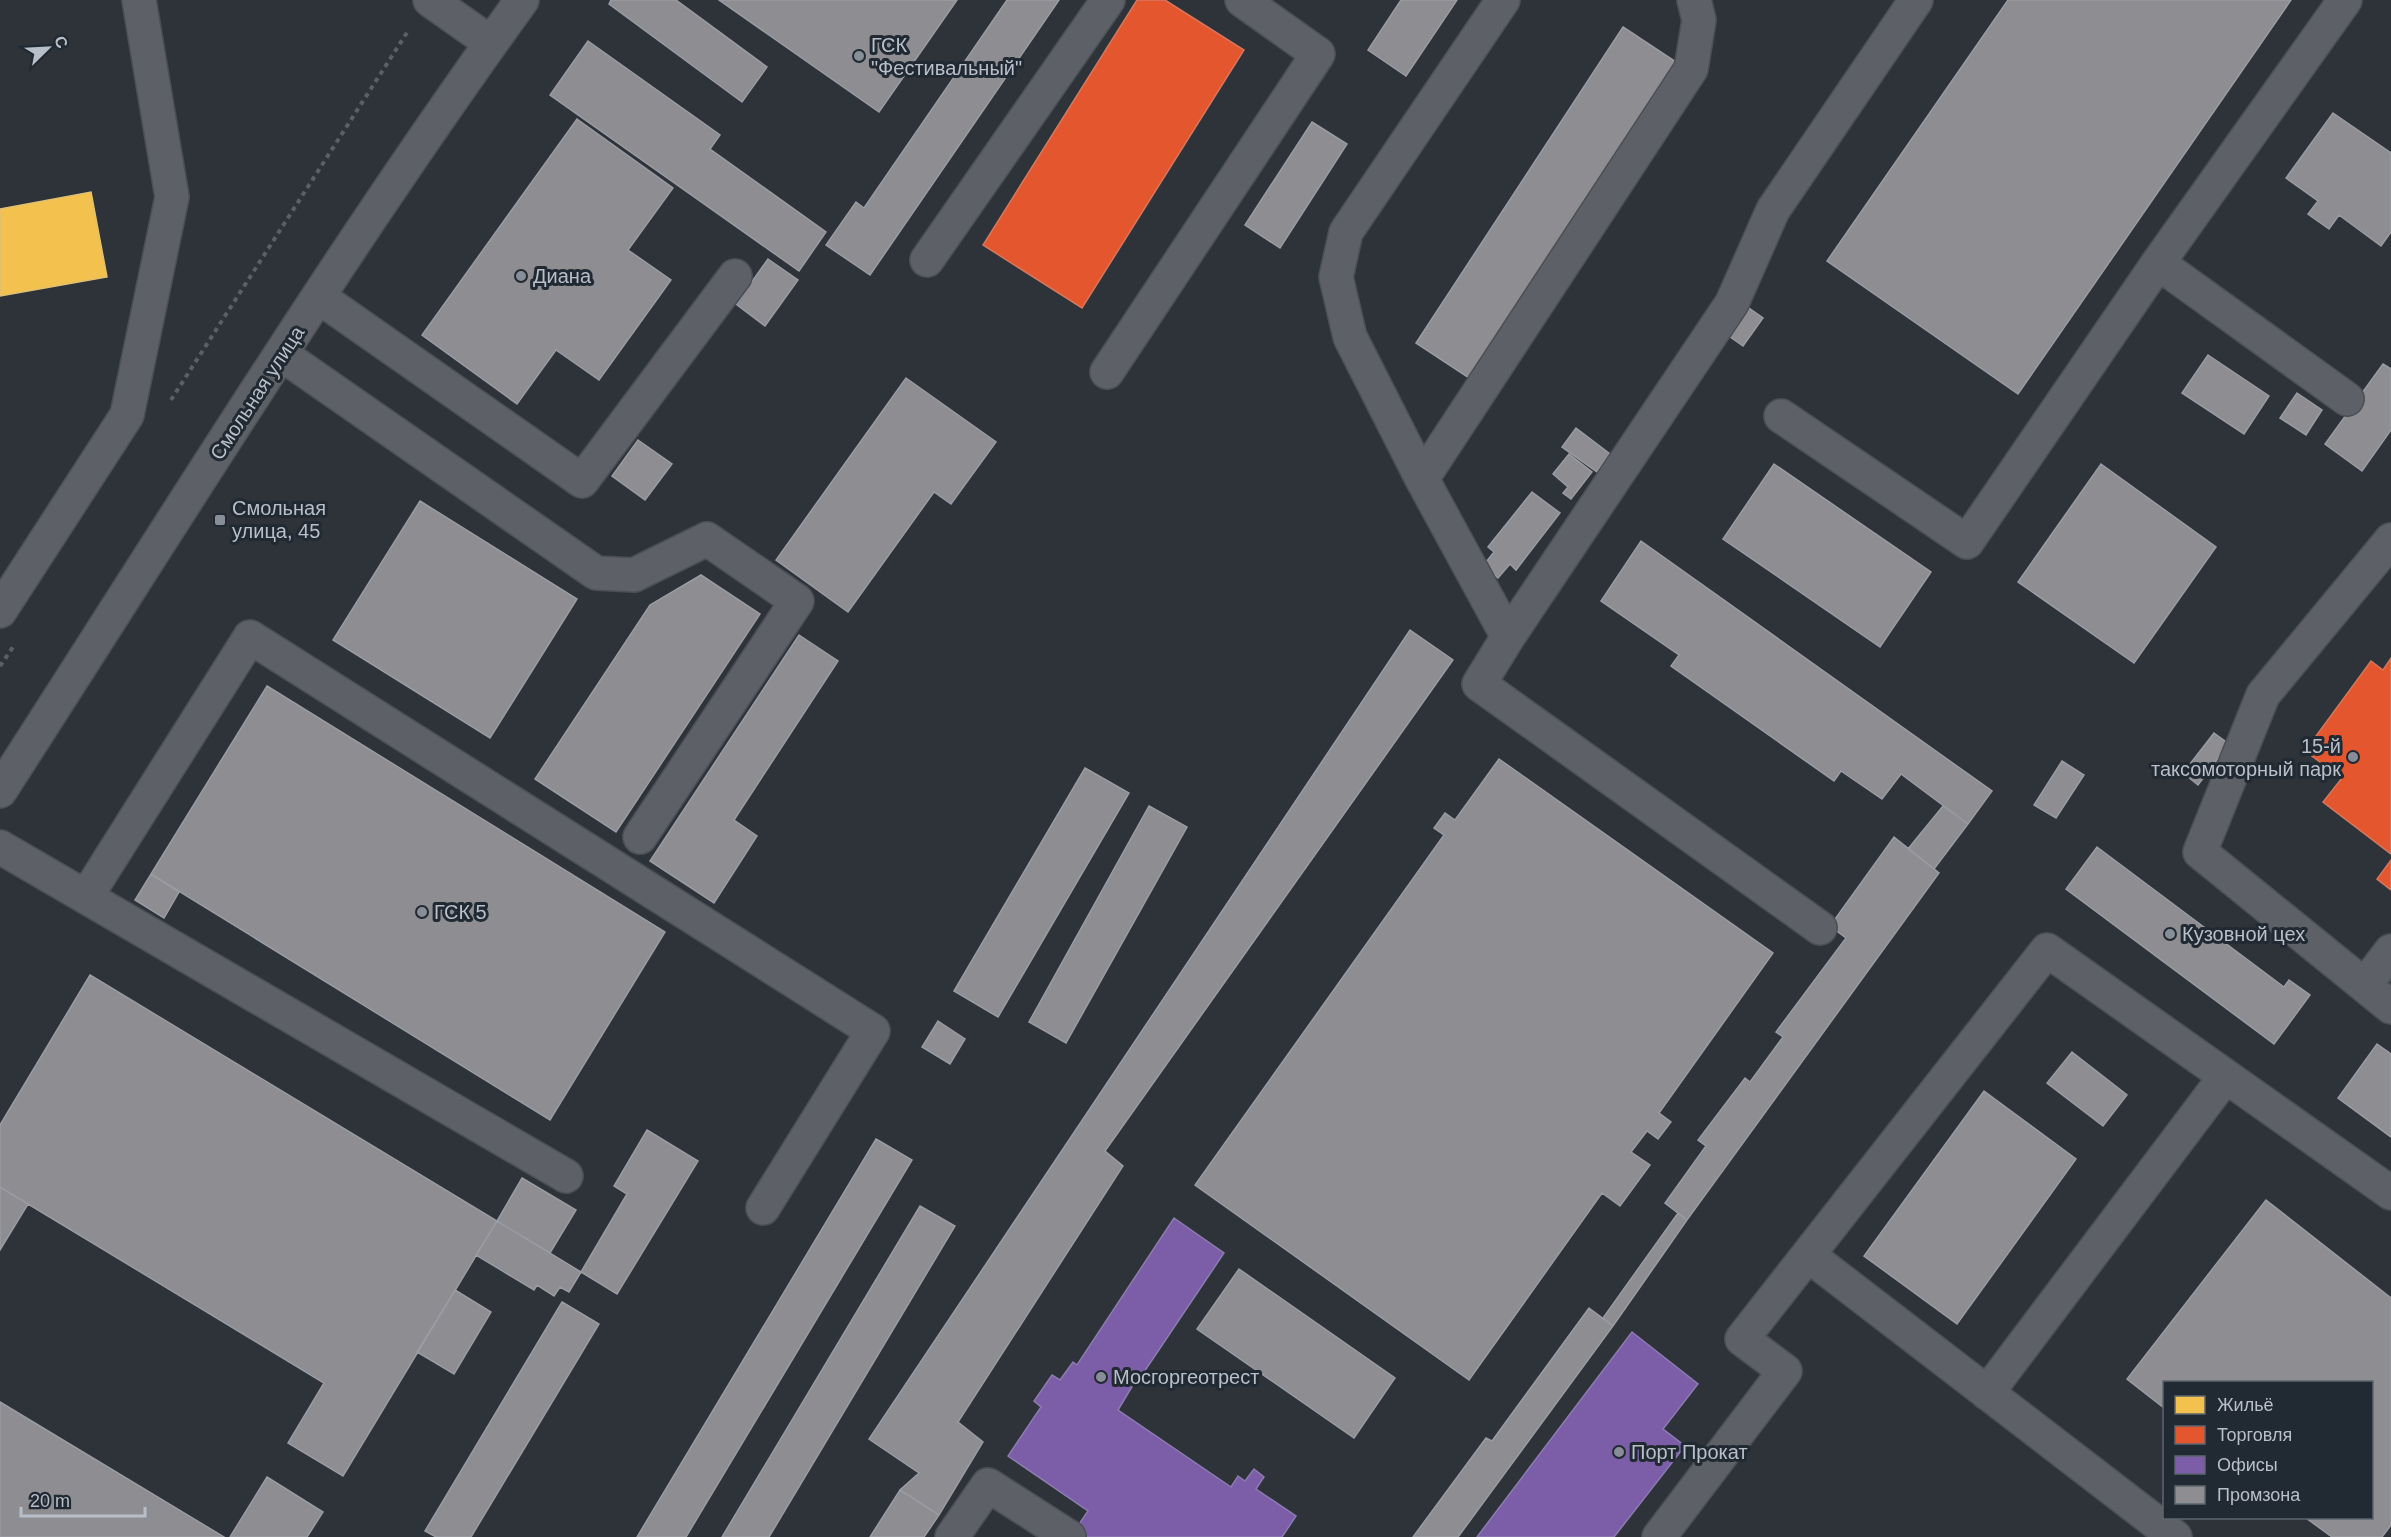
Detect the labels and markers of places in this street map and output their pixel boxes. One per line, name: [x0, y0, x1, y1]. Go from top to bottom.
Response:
place label: ГСК "Фестивальный": [871, 34, 1022, 79]
marker: ГСК "Фестивальный": [852, 49, 866, 63]
place label: Диана: [533, 265, 592, 287]
marker: Диана: [514, 269, 528, 283]
place label: Смольная улица, 45: [232, 497, 326, 542]
marker: Смольная улица, 45: [213, 513, 227, 527]
place label: 15-й таксомоторный парк: [2151, 735, 2341, 780]
marker: 15-й таксомоторный парк: [2346, 750, 2360, 764]
place label: ГСК 5: [434, 901, 487, 923]
marker: ГСК 5: [415, 905, 429, 919]
place label: Кузовной цех: [2182, 923, 2305, 945]
marker: Кузовной цех: [2163, 927, 2177, 941]
place label: Мосгоргеотрест: [1113, 1366, 1259, 1388]
marker: Мосгоргеотрест: [1094, 1370, 1108, 1384]
place label: Порт Прокат: [1631, 1441, 1748, 1463]
marker: Порт Прокат: [1612, 1445, 1626, 1459]

